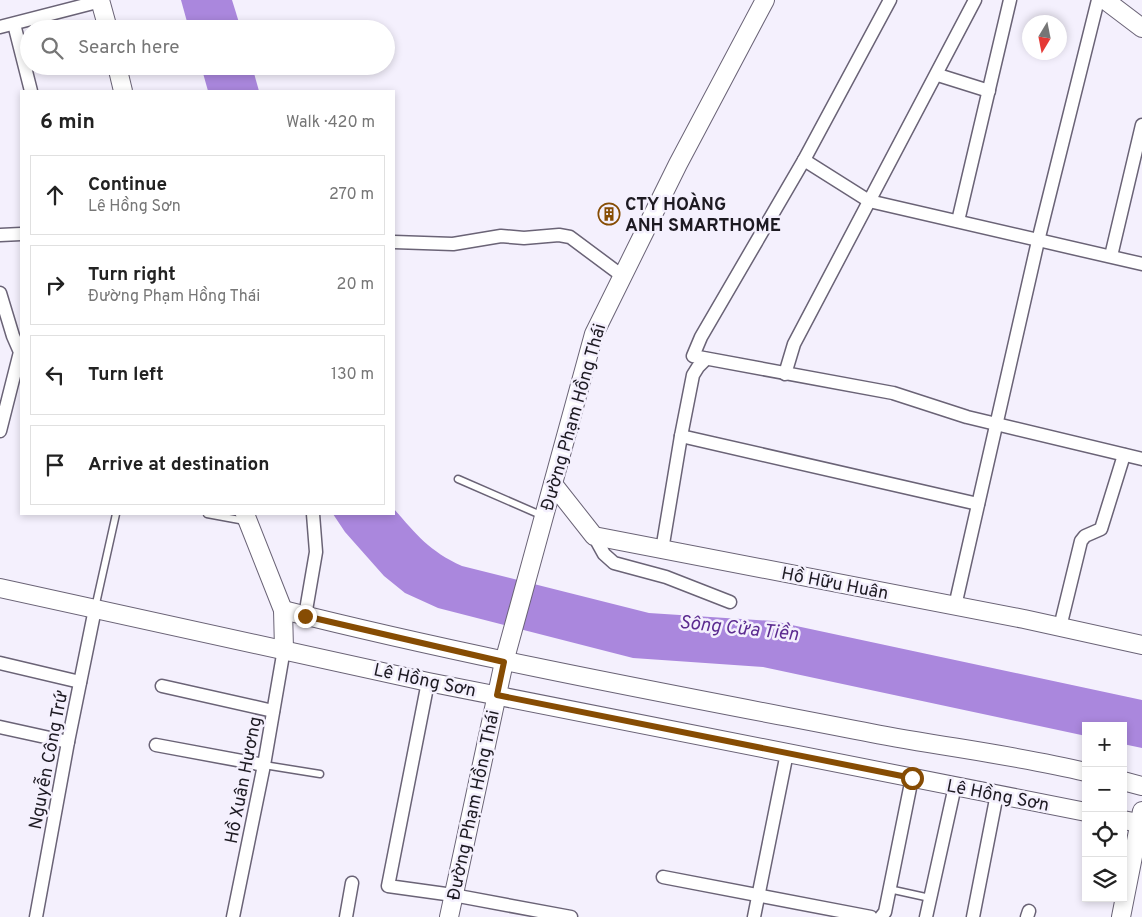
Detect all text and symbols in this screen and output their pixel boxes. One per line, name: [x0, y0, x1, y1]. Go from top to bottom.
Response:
north arrow: [1022, 15, 1067, 60]
search box: [20, 20, 395, 75]
icon: search: [38, 34, 66, 62]
text: Search here: [78, 36, 180, 60]
text: 6 min: [40, 109, 95, 136]
text: Walk · 420 m: [286, 113, 375, 133]
text: Continue: [88, 173, 167, 197]
icon: ahead: [41, 181, 69, 209]
text: 270 m: [329, 185, 374, 205]
place label: CTY HOÀNG ANH SMARTHOME: [625, 192, 781, 238]
text: Lê Hồng Sơn: [88, 197, 181, 217]
building icon: CTY HOÀNG ANH SMARTHOME: [597, 202, 621, 226]
text: Turn right: [88, 263, 176, 287]
icon: right: [41, 271, 69, 299]
text: 20 m: [337, 275, 374, 295]
text: Đường Phạm Hồng Thái: [88, 287, 260, 307]
street label: Đường Phạm Hồng Thái: [536, 321, 612, 514]
icon: left: [41, 361, 69, 389]
text: Turn left: [88, 363, 164, 387]
text: 130 m: [331, 365, 374, 385]
icon: arrive: [41, 451, 69, 479]
text: Arrive at destination: [88, 453, 269, 477]
street label: Hồ Hữu Huân: [779, 562, 890, 606]
route end: [294, 605, 317, 628]
water label: Sông Cửa Tiền: [678, 611, 800, 647]
street label: Lê Hồng Sơn: [371, 658, 478, 704]
street label: Nguyễn Công Trứ: [23, 688, 74, 832]
street label: Đường Phạm Hồng Thái: [442, 708, 506, 902]
street label: Hồ Xuân Hương: [220, 714, 268, 846]
map controls: [1082, 722, 1127, 902]
button: +: [1082, 722, 1127, 767]
route start: [901, 767, 924, 790]
button: −: [1082, 767, 1127, 812]
street label: Lê Hồng Sơn: [944, 774, 1051, 818]
button: locate: [1082, 812, 1127, 857]
button: layers: [1082, 857, 1127, 902]

